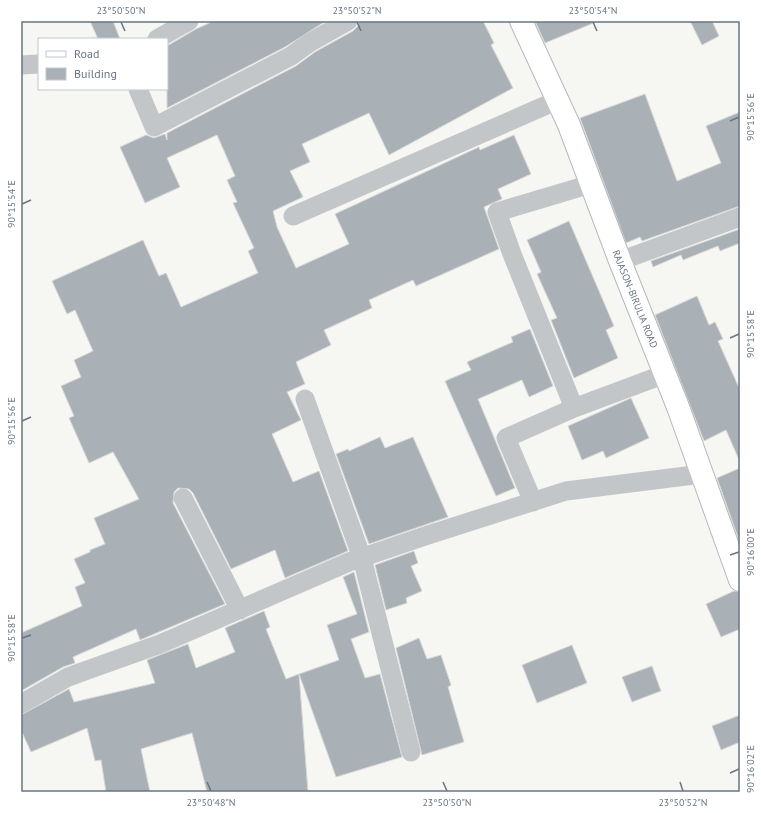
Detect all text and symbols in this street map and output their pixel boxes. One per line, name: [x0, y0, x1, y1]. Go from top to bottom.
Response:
text: 23°50'50"N: [96, 4, 146, 17]
text: 23°50'52"N: [332, 4, 382, 17]
text: 23°50'54"N: [568, 4, 618, 17]
legend: [38, 38, 168, 90]
text: Road: [74, 46, 99, 61]
text: Building: [74, 66, 117, 81]
text: 90°15'56"E: [744, 93, 757, 141]
text: 90°15'54"E: [5, 180, 18, 228]
street label: RAJASON-BIRULIA ROAD: [609, 248, 661, 350]
text: 90°15'58"E: [744, 310, 757, 358]
text: 90°15'56"E: [5, 397, 18, 445]
text: 90°16'00"E: [744, 528, 757, 576]
text: 90°15'58"E: [5, 614, 18, 662]
text: 90°16'02"E: [744, 745, 757, 793]
text: 23°50'48"N: [186, 796, 236, 809]
text: 23°50'50"N: [422, 796, 472, 809]
text: 23°50'52"N: [658, 796, 708, 809]

